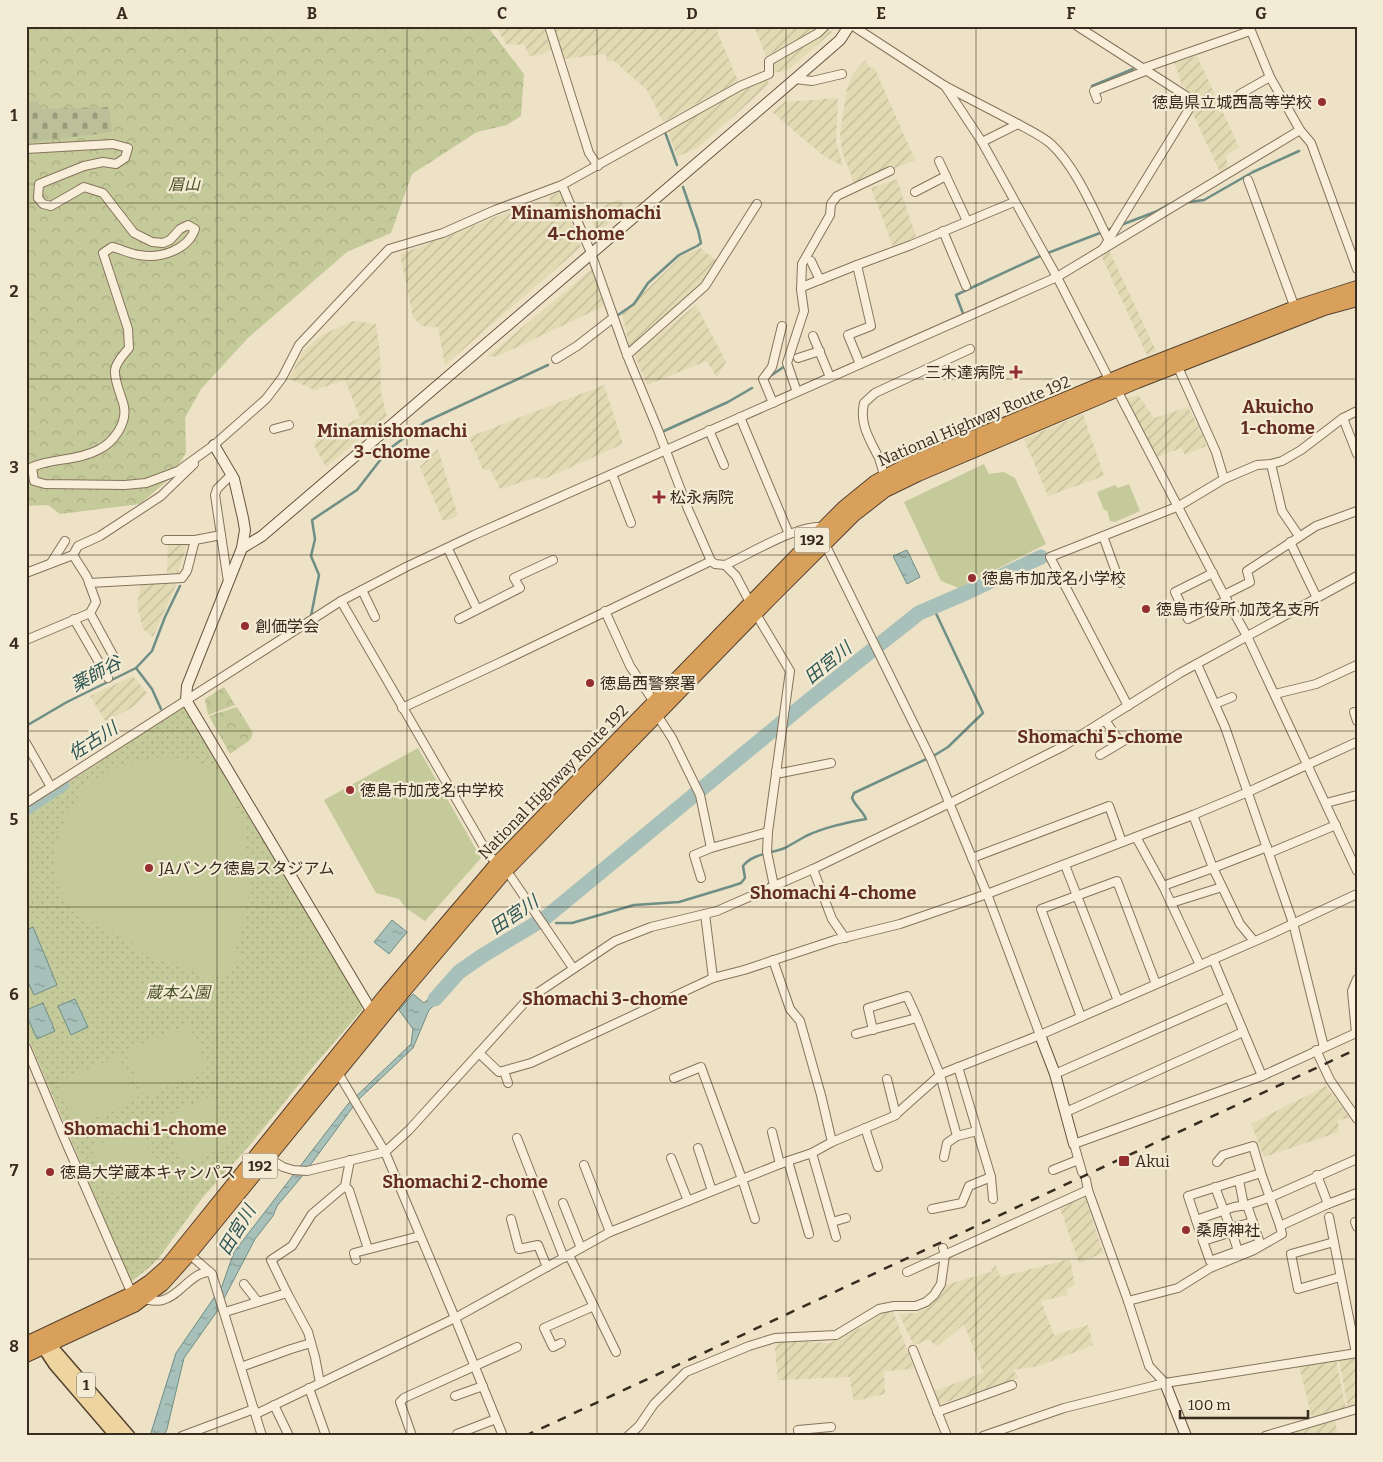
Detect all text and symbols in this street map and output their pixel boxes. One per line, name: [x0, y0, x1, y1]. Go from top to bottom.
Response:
text: A: [116, 4, 128, 23]
text: B: [307, 4, 317, 23]
text: C: [497, 4, 507, 23]
text: D: [686, 4, 698, 23]
text: E: [876, 4, 886, 23]
text: F: [1067, 4, 1076, 23]
text: G: [1255, 4, 1267, 23]
place label: 徳島県立城西高等学校: [1152, 93, 1312, 112]
marker: 徳島県立城西高等学校: [1316, 96, 1328, 108]
text: 1: [11, 106, 18, 125]
park label: 眉山: [168, 175, 201, 194]
district label: Minamishomachi 4-chome: [511, 202, 661, 245]
text: 2: [9, 282, 19, 301]
place label: 三木達病院: [925, 363, 1005, 382]
marker: 三木達病院: [1009, 365, 1023, 379]
street label: National Highway Route 192: [875, 372, 1073, 470]
district label: Akuicho 1-chome: [1241, 396, 1315, 439]
district label: Minamishomachi 3-chome: [317, 420, 467, 463]
text: 3: [9, 458, 19, 477]
place label: 松永病院: [670, 488, 734, 507]
marker: 松永病院: [652, 490, 666, 504]
road number: 192: [794, 528, 830, 552]
place label: 徳島市加茂名小学校: [982, 569, 1126, 588]
marker: 徳島市加茂名小学校: [966, 572, 978, 584]
place label: 徳島市役所 加茂名支所: [1156, 600, 1319, 619]
marker: 徳島市役所 加茂名支所: [1140, 603, 1152, 615]
place label: 創価学会: [255, 617, 319, 636]
marker: 創価学会: [239, 620, 251, 632]
text: 4: [9, 634, 19, 653]
water label: 田宮川: [800, 636, 857, 689]
water label: 薬師谷: [67, 651, 127, 696]
place label: 徳島西警察署: [600, 674, 696, 693]
marker: 徳島西警察署: [584, 677, 596, 689]
street label: National Highway Route 192: [474, 701, 632, 863]
water label: 佐古川: [64, 716, 123, 765]
district label: Shomachi 5-chome: [1017, 726, 1183, 748]
place label: 徳島市加茂名中学校: [360, 781, 504, 800]
marker: 徳島市加茂名中学校: [344, 784, 356, 796]
text: 5: [10, 810, 19, 829]
place label: JAバンク徳島スタジアム: [158, 859, 334, 878]
marker: JAバンク徳島スタジアム: [143, 862, 155, 874]
district label: Shomachi 4-chome: [750, 882, 916, 904]
water label: 田宮川: [485, 890, 544, 939]
park label: 蔵本公園: [146, 983, 212, 1002]
text: 6: [9, 985, 19, 1004]
district label: Shomachi 3-chome: [522, 988, 688, 1010]
district label: Shomachi 1-chome: [63, 1118, 227, 1140]
place label: Akui: [1135, 1152, 1170, 1171]
road number: 192: [242, 1154, 278, 1178]
marker: Akui: [1117, 1154, 1131, 1168]
text: 7: [10, 1161, 19, 1180]
place label: 徳島大学蔵本キャンパス: [60, 1163, 236, 1182]
marker: 徳島大学蔵本キャンパス: [44, 1166, 56, 1178]
district label: Shomachi 2-chome: [382, 1171, 548, 1193]
water label: 田宮川: [214, 1199, 261, 1259]
place label: 桑原神社: [1196, 1221, 1260, 1240]
marker: 桑原神社: [1180, 1224, 1192, 1236]
text: 8: [9, 1337, 19, 1356]
road number: 1: [77, 1372, 95, 1398]
scale bar: [1180, 1387, 1308, 1419]
text: 100 m: [1188, 1396, 1231, 1414]

